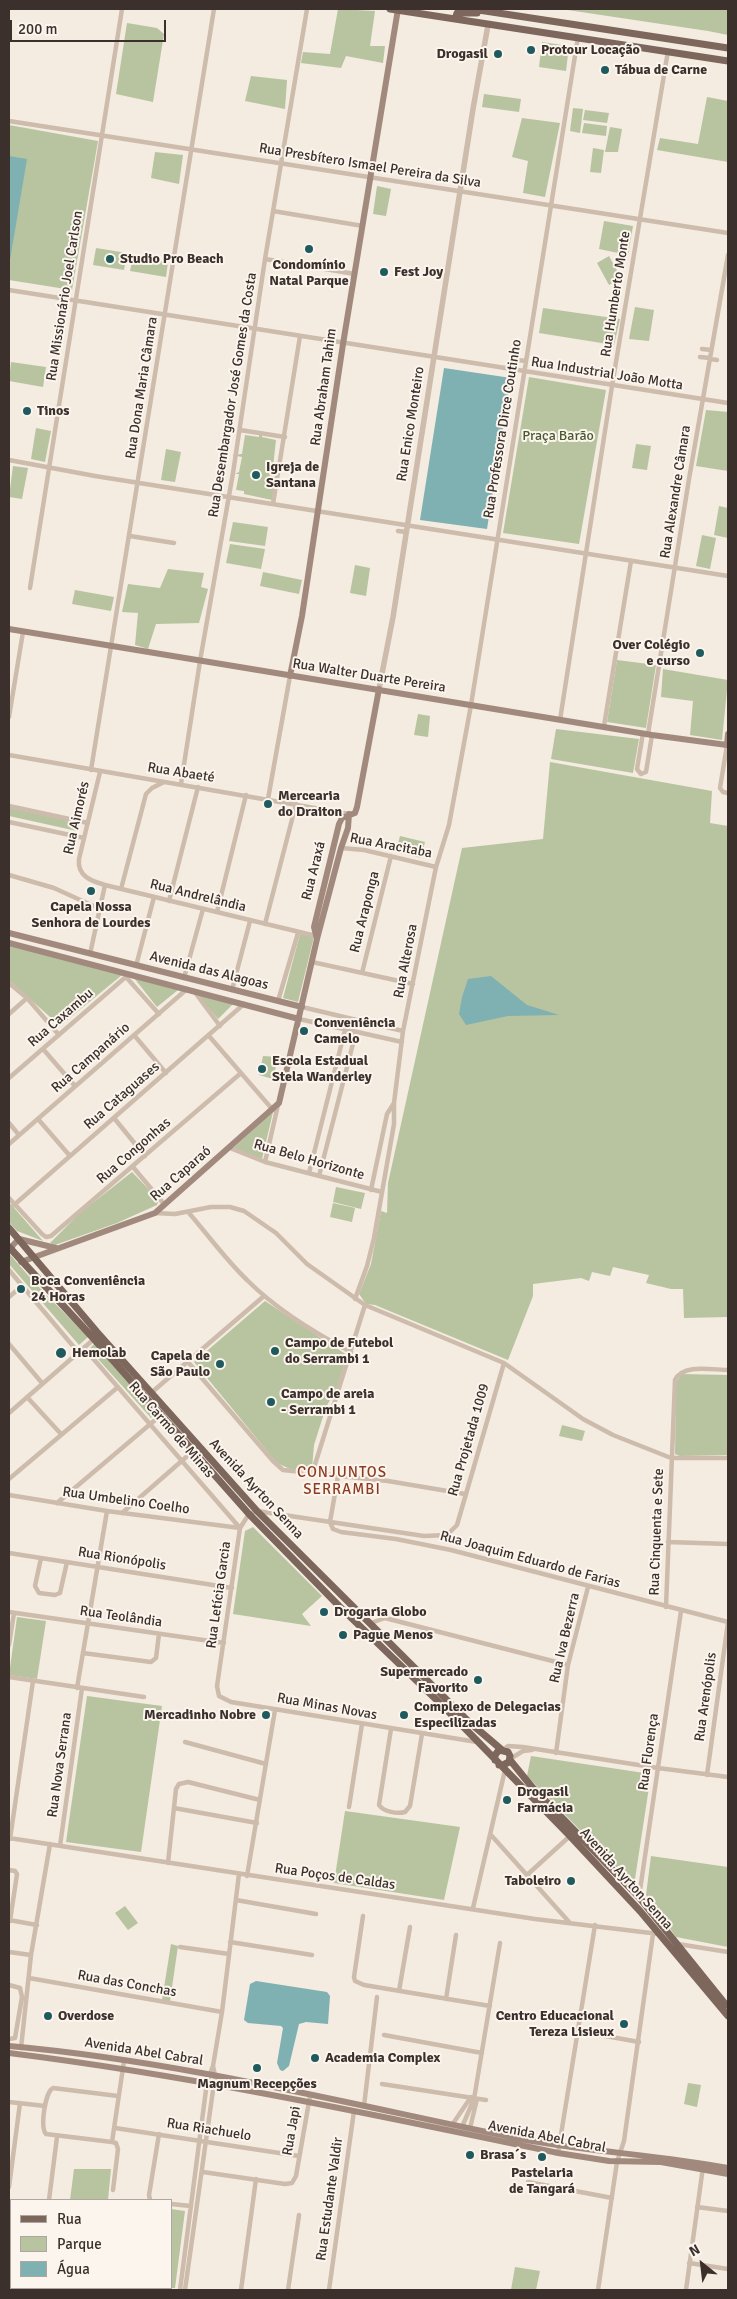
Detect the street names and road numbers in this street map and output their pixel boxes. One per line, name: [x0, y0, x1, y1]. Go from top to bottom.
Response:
street label: Rua Presbítero Ismael Pereira da Silva: [258, 140, 482, 192]
street label: Rua Missionário Joel Carlson: [43, 210, 87, 382]
street label: Rua Humberto Monte: [598, 230, 634, 358]
street label: Rua Desembargador José Gomes da Costa: [205, 271, 261, 519]
street label: Rua Dona Maria Câmara: [122, 316, 162, 460]
street label: Rua Abraham Tahim: [307, 327, 341, 447]
street label: Rua Professora Dirce Coutinho: [481, 338, 525, 520]
street label: Rua Industrial João Motta: [530, 354, 684, 394]
street label: Rua Enico Monteiro: [394, 365, 428, 483]
street label: Rua Alexandre Câmara: [657, 424, 695, 560]
street label: Rua Walter Duarte Pereira: [291, 656, 447, 696]
street label: Rua Abaeté: [146, 759, 216, 787]
street label: Rua Aimorés: [60, 780, 94, 856]
street label: Rua Aracitaba: [348, 830, 434, 862]
street label: Rua Araxá: [299, 840, 329, 902]
street label: Rua Araponga: [347, 869, 383, 955]
street label: Rua Andrelândia: [148, 876, 248, 916]
street label: Rua Alterosa: [391, 922, 421, 1000]
street label: Avenida das Alagoas: [148, 948, 270, 994]
street label: Rua Caxambu: [25, 985, 97, 1051]
street label: Rua Campanário: [48, 1019, 134, 1097]
street label: Rua Cataguases: [81, 1059, 163, 1133]
street label: Rua Congonhas: [94, 1114, 174, 1188]
street label: Rua Belo Horizonte: [252, 1136, 366, 1184]
street label: Rua Caparaó: [147, 1143, 215, 1205]
street label: Rua Carmo de Minas: [125, 1379, 217, 1481]
street label: Rua Projetada 1009: [445, 1382, 493, 1498]
street label: Avenida Ayrton Senna: [205, 1435, 307, 1543]
street label: Rua Cinquenta e Sete: [646, 1468, 668, 1596]
street label: Rua Umbelino Coelho: [61, 1484, 191, 1518]
street label: Rua Joaquim Eduardo de Farias: [438, 1528, 622, 1592]
street label: Rua Letícia Garcia: [203, 1540, 235, 1650]
street label: Rua Rionópolis: [77, 1544, 167, 1574]
street label: Rua Iva Bezerra: [546, 1591, 584, 1685]
street label: Rua Teolândia: [79, 1603, 163, 1631]
street label: Rua Arenópolis: [691, 1651, 721, 1743]
street label: Rua Minas Novas: [276, 1690, 378, 1724]
street label: Rua Nova Serrana: [44, 1711, 76, 1819]
street label: Rua Florença: [635, 1712, 663, 1792]
street label: Avenida Ayrton Senna: [576, 1825, 676, 1933]
street label: Rua Poços de Caldas: [274, 1860, 396, 1894]
street label: Rua das Conchas: [76, 1967, 178, 2001]
street label: Avenida Abel Cabral: [84, 2034, 204, 2070]
street label: Rua Japi: [279, 2105, 305, 2157]
street label: Rua Riachuelo: [166, 2115, 252, 2145]
street label: Avenida Abel Cabral: [487, 2117, 607, 2157]
street label: Rua Estudante Valdir: [313, 2136, 347, 2262]

